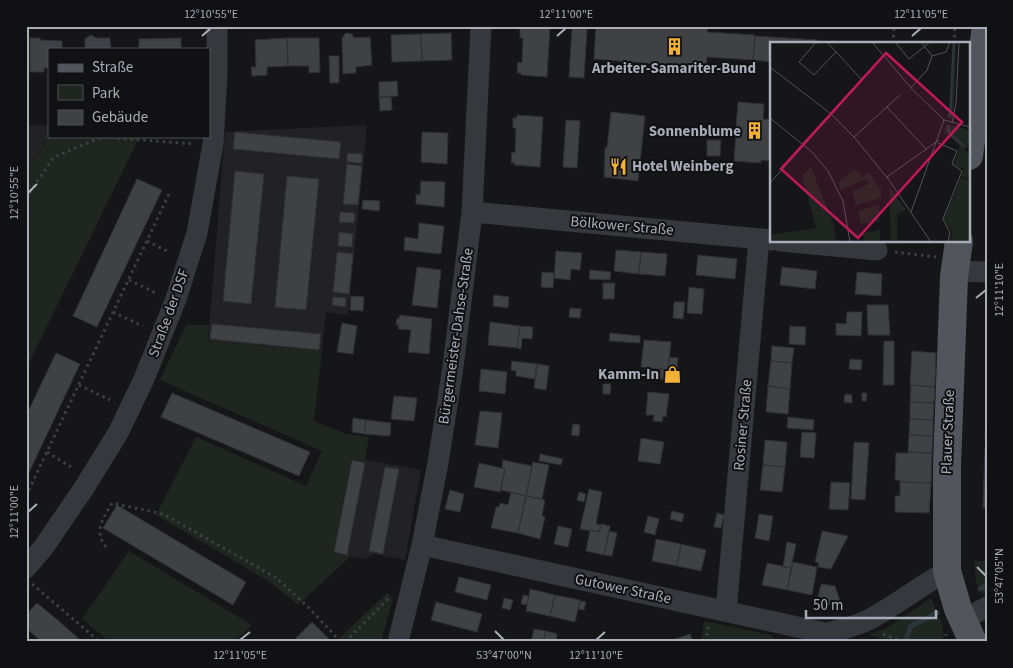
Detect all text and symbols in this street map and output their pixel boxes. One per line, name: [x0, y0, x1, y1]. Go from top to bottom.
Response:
text: 12°10'55"E: [184, 6, 238, 23]
text: 12°11'00"E: [539, 6, 593, 23]
text: 12°11'05"E: [894, 6, 948, 23]
building icon: Arbeiter-Samariter-Bund: [664, 37, 684, 57]
inset map: [770, 42, 970, 242]
legend: [48, 48, 210, 138]
text: Straße: [92, 57, 133, 78]
place label: Arbeiter-Samariter-Bund: [591, 58, 756, 79]
text: Park: [92, 83, 121, 104]
text: Gebäude: [92, 107, 148, 128]
place label: Sonnenblume: [649, 121, 741, 142]
building icon: Sonnenblume: [745, 121, 765, 141]
restaurant icon: Hotel Weinberg: [608, 156, 628, 176]
place label: Hotel Weinberg: [632, 156, 733, 177]
text: 12°10'55"E: [6, 166, 23, 220]
street label: Bölkower Straße: [569, 211, 675, 241]
street label: Bürgermeister-Dahse-Straße: [433, 246, 479, 426]
text: 12°11'10"E: [991, 263, 1008, 317]
street label: Straße der DSF: [143, 265, 195, 360]
place label: Kamm-In: [598, 364, 659, 385]
shop icon: Kamm-In: [663, 364, 683, 384]
street label: Rosiner Straße: [729, 378, 757, 472]
street label: Plauer Straße: [936, 389, 960, 475]
text: 12°11'00"E: [6, 485, 23, 539]
text: 53°47'05"N: [991, 548, 1008, 604]
street label: Gutower Straße: [573, 569, 673, 609]
scale bar: [806, 588, 936, 620]
text: 50 m: [813, 595, 843, 616]
text: 12°11'05"E: [213, 647, 267, 664]
text: 53°47'00"N: [476, 647, 532, 664]
text: 12°11'10"E: [569, 647, 623, 664]

